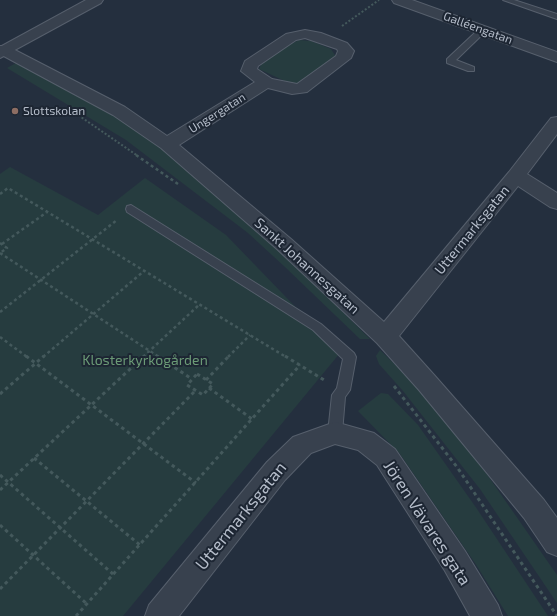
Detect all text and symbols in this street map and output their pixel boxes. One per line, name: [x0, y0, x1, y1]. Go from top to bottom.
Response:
street label: Galléengatan: [441, 9, 515, 47]
street label: Ungergatan: [186, 90, 248, 136]
place label: Slottskolan: [23, 104, 85, 118]
marker: Slottskolan: [10, 106, 20, 116]
street label: Uttermarksgatan: [431, 182, 513, 278]
street label: Sankt Johannesgatan: [251, 215, 363, 317]
park label: Klosterkyrkogården: [82, 352, 208, 368]
street label: Jören Vävares gata: [379, 457, 475, 589]
street label: Uttermarksgatan: [191, 458, 291, 574]

